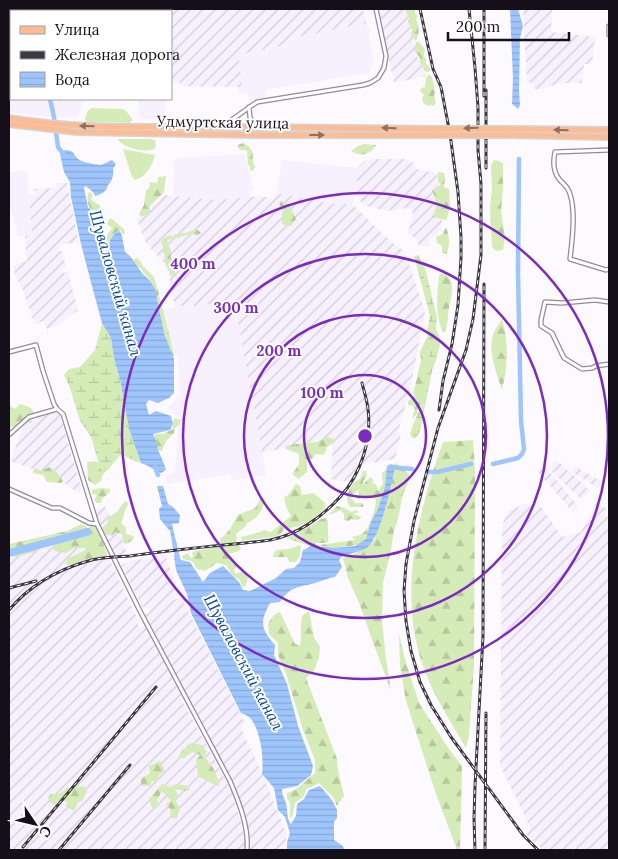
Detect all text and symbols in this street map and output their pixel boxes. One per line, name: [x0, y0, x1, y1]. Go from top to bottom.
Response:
legend: [10, 10, 172, 100]
scale bar: [448, 10, 569, 42]
text: 200 m: [456, 17, 500, 36]
text: Улица: [54, 20, 100, 39]
text: Железная дорога: [55, 45, 180, 64]
text: Вода: [55, 70, 90, 89]
street label: Удмуртская улица: [156, 111, 290, 133]
one-way arrow: [79, 122, 95, 130]
one-way arrow: [381, 124, 397, 132]
one-way arrow: [463, 124, 479, 132]
one-way arrow: [552, 126, 568, 134]
one-way arrow: [309, 131, 325, 139]
water label: Шуваловский канал: [86, 208, 147, 359]
text: 400 m: [170, 254, 216, 273]
text: 300 m: [213, 298, 259, 317]
text: 200 m: [257, 341, 302, 360]
text: 100 m: [301, 383, 344, 402]
centre of rings: [356, 427, 374, 445]
water label: Шуваловский канал: [200, 591, 289, 734]
north arrow: [10, 799, 60, 849]
text: С: [35, 822, 56, 841]

